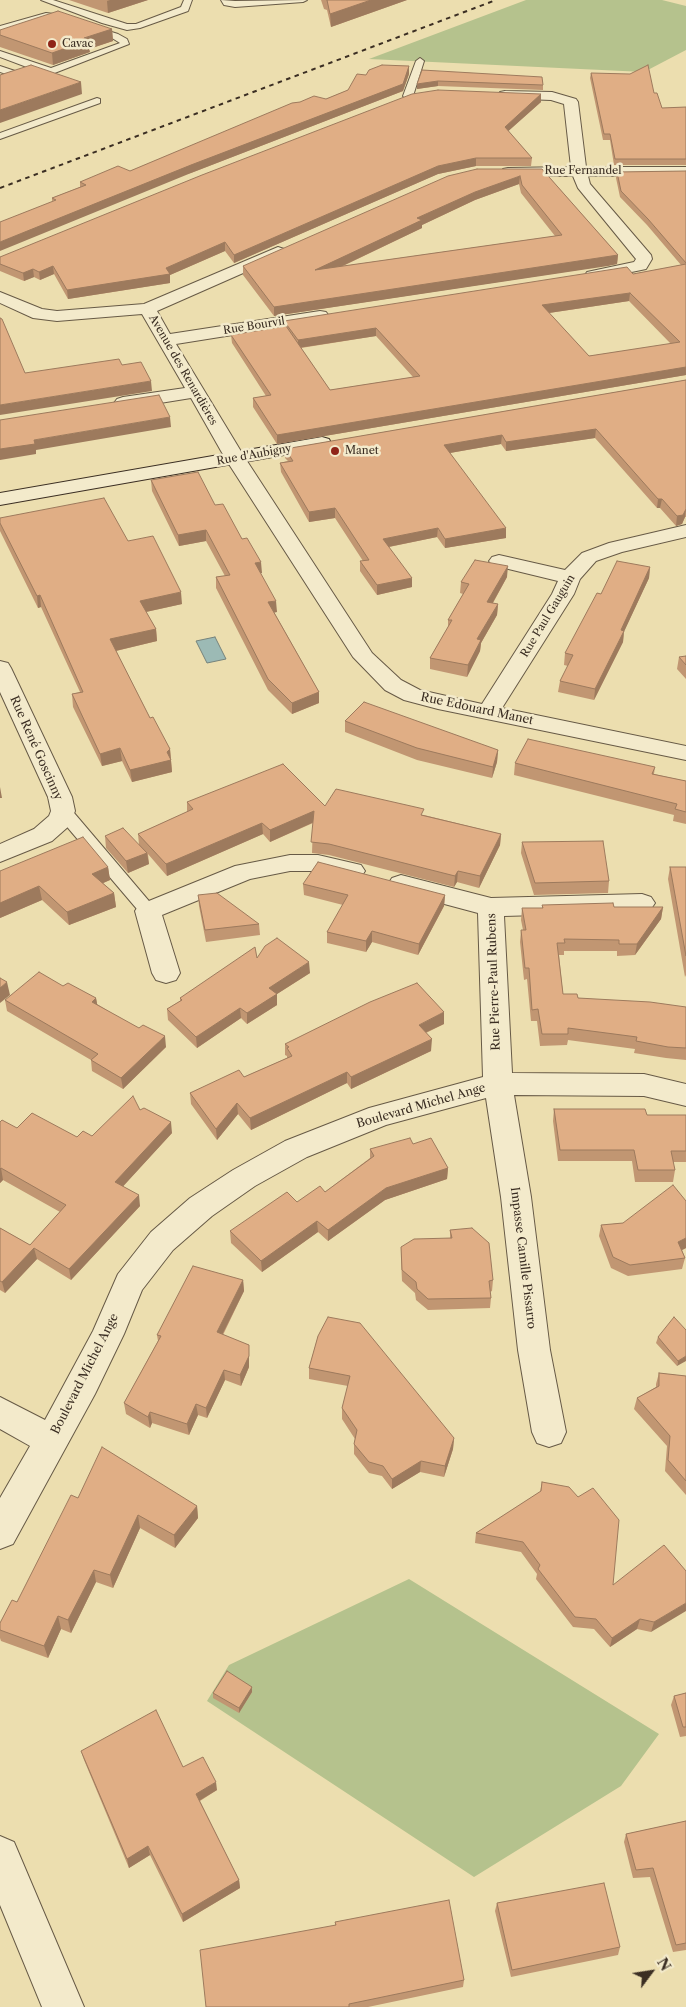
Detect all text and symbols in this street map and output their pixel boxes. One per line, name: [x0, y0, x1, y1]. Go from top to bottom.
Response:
place label: Cavac: [62, 37, 93, 51]
marker: Cavac: [46, 38, 58, 50]
street label: Rue Fernandel: [544, 164, 622, 178]
street label: Avenue des Renardières: [146, 312, 220, 428]
street label: Rue Bourvil: [222, 315, 286, 337]
street label: Rue d'Aubigny: [216, 442, 292, 468]
place label: Manet: [345, 444, 379, 458]
marker: Manet: [329, 445, 341, 457]
street label: Rue Paul Gauguin: [518, 572, 578, 660]
street label: Rue Edouard Manet: [419, 690, 535, 728]
street label: Rue René Goscinny: [7, 694, 65, 802]
street label: Rue Pierre-Paul Rubens: [484, 913, 504, 1051]
street label: Boulevard Michel Ange: [355, 1081, 487, 1131]
street label: Impasse Camille Pissarro: [507, 1186, 539, 1330]
street label: Boulevard Michel Ange: [48, 1311, 122, 1437]
north arrow: [626, 1947, 676, 1997]
text: N: [653, 1954, 675, 1974]

